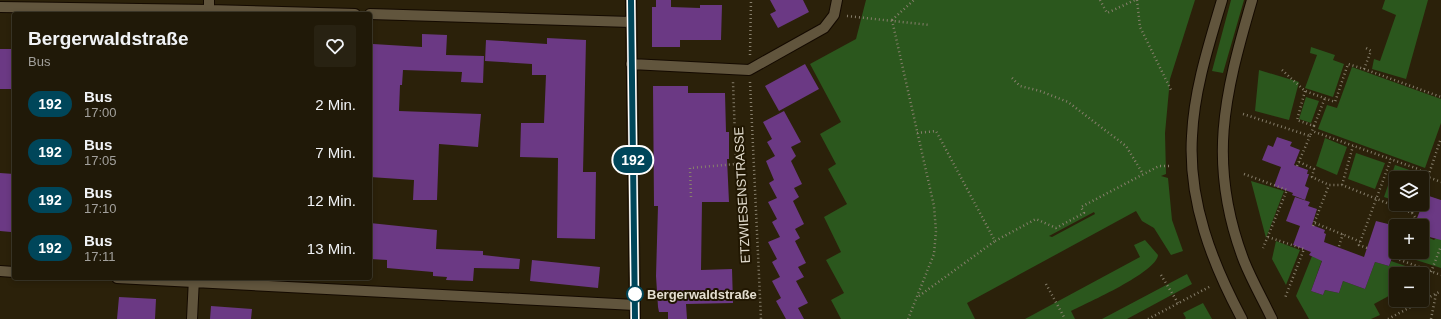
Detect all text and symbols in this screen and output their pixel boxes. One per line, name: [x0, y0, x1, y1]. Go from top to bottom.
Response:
button: heart: [314, 25, 356, 67]
text: Bergerwaldstraße: [28, 28, 189, 49]
text: Bus: [28, 54, 50, 69]
text: Bus: [84, 88, 112, 105]
text: 192: [38, 96, 62, 112]
text: 2 Min.: [315, 96, 356, 113]
text: 17:00: [84, 105, 117, 120]
street label: ETZWIESENSTRASSE: [731, 126, 753, 264]
text: Bus: [84, 136, 112, 153]
text: 192: [38, 144, 62, 160]
text: 7 Min.: [315, 144, 356, 161]
line badge: 192: [610, 147, 656, 173]
text: 192: [621, 152, 645, 168]
text: 17:05: [84, 153, 117, 168]
map controls: [1389, 171, 1429, 307]
button: layers: [1389, 171, 1429, 211]
text: Bus: [84, 184, 112, 201]
text: 192: [38, 192, 62, 208]
text: 12 Min.: [307, 192, 356, 209]
text: 17:10: [84, 201, 117, 216]
button: +: [1389, 219, 1429, 259]
text: Bus: [84, 232, 112, 249]
text: 192: [38, 240, 62, 256]
text: 13 Min.: [307, 240, 356, 257]
text: 17:11: [84, 249, 116, 264]
button: −: [1389, 267, 1429, 307]
marker: Bergerwaldstraße: [626, 285, 644, 303]
place label: Bergerwaldstraße: [647, 287, 757, 302]

